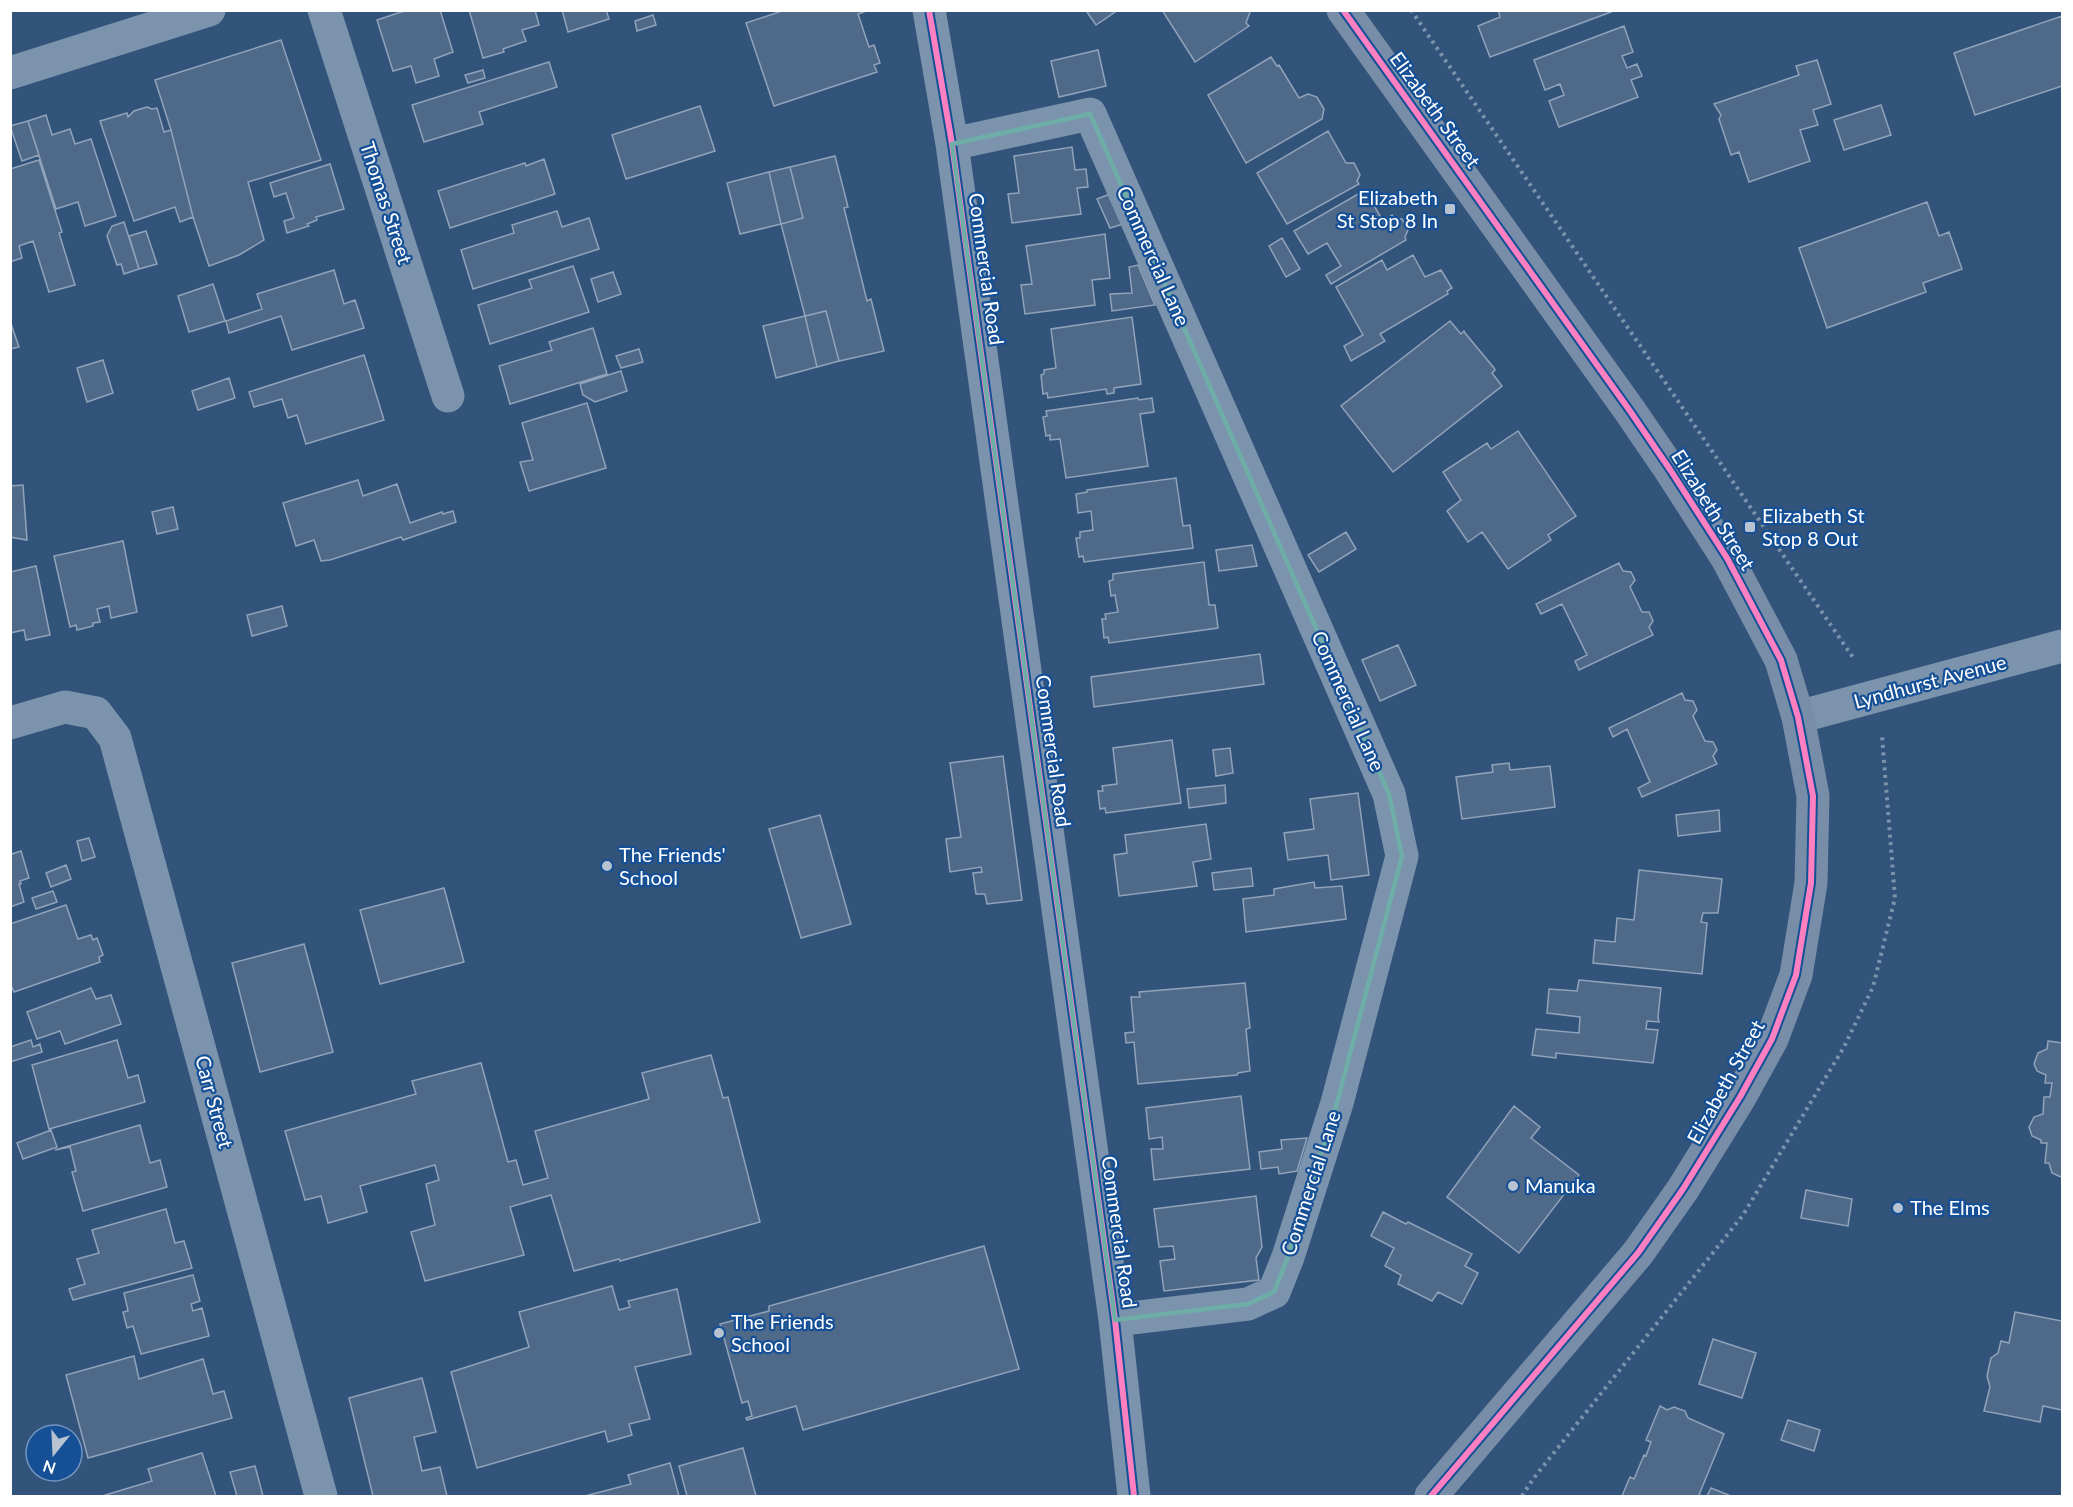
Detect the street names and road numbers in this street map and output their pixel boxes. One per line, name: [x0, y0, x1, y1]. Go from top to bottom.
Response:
street label: Elizabeth Street: [1386, 47, 1486, 172]
street label: Thomas Street: [356, 139, 418, 267]
street label: Commercial Lane: [1112, 182, 1196, 329]
street label: Commercial Road: [964, 191, 1010, 346]
street label: Elizabeth Street: [1667, 445, 1761, 574]
street label: Commercial Lane: [1307, 627, 1391, 774]
street label: Lyndhurst Avenue: [1851, 649, 2009, 713]
street label: Commercial Road: [1031, 673, 1077, 828]
street label: Elizabeth Street: [1681, 1015, 1769, 1148]
street label: Carr Street: [191, 1053, 239, 1151]
street label: Commercial Lane: [1275, 1107, 1345, 1258]
street label: Commercial Road: [1097, 1154, 1143, 1309]

